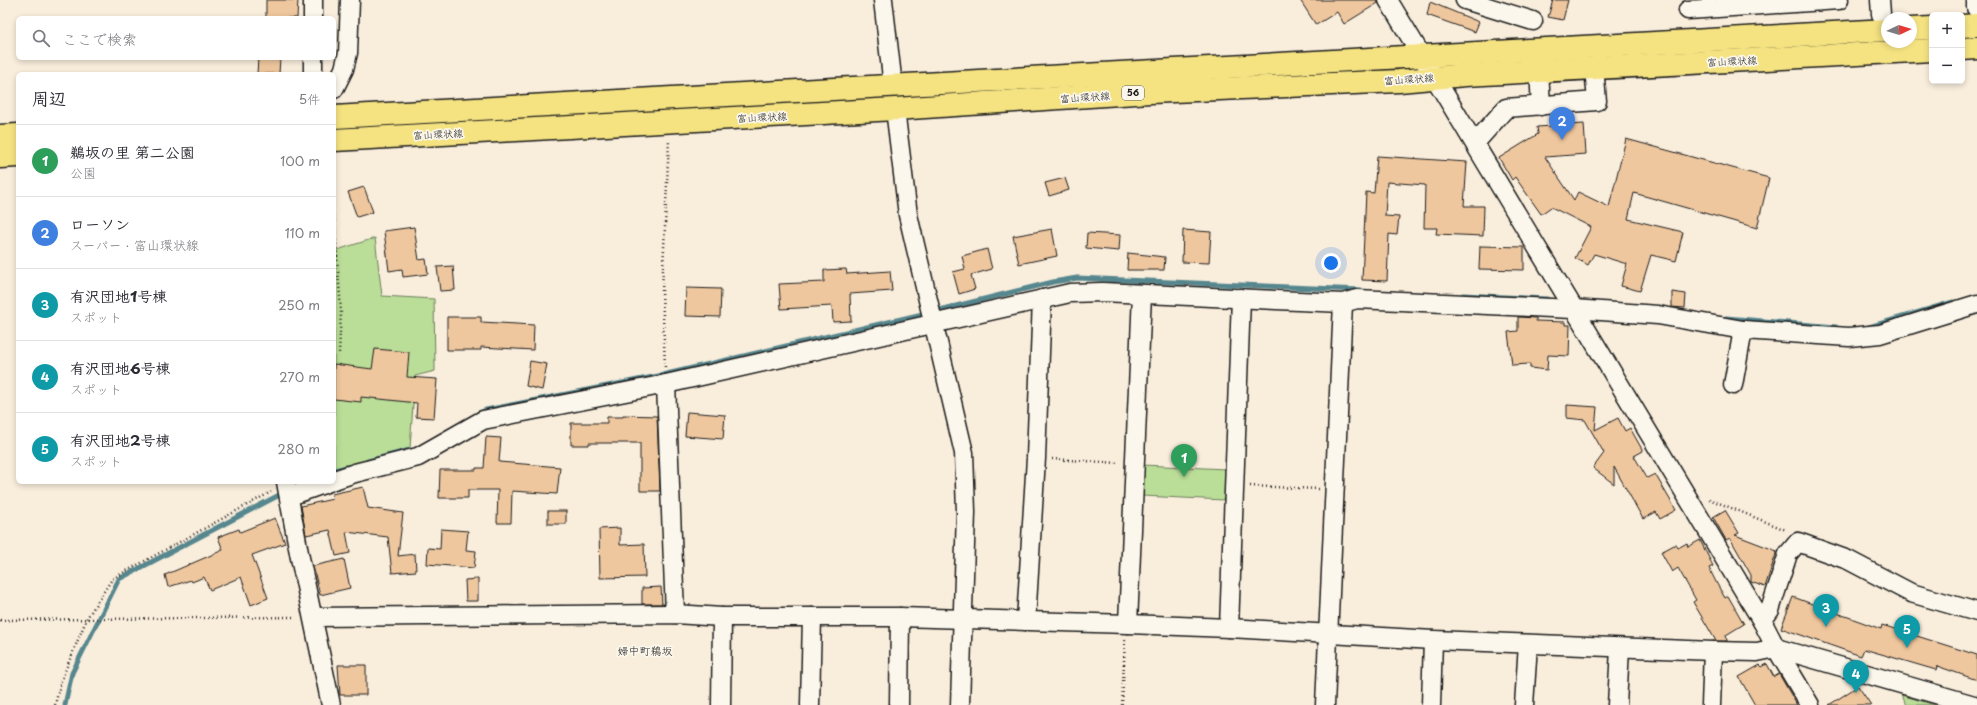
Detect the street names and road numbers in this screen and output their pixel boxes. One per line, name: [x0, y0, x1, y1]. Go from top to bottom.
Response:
street label: 富山環状線: [1707, 52, 1757, 69]
street label: 富山環状線: [1384, 69, 1434, 88]
road number: 56: [1122, 86, 1144, 100]
street label: 富山環状線: [1060, 87, 1110, 106]
street label: 富山環状線: [737, 108, 787, 125]
street label: 富山環状線: [413, 125, 463, 142]

